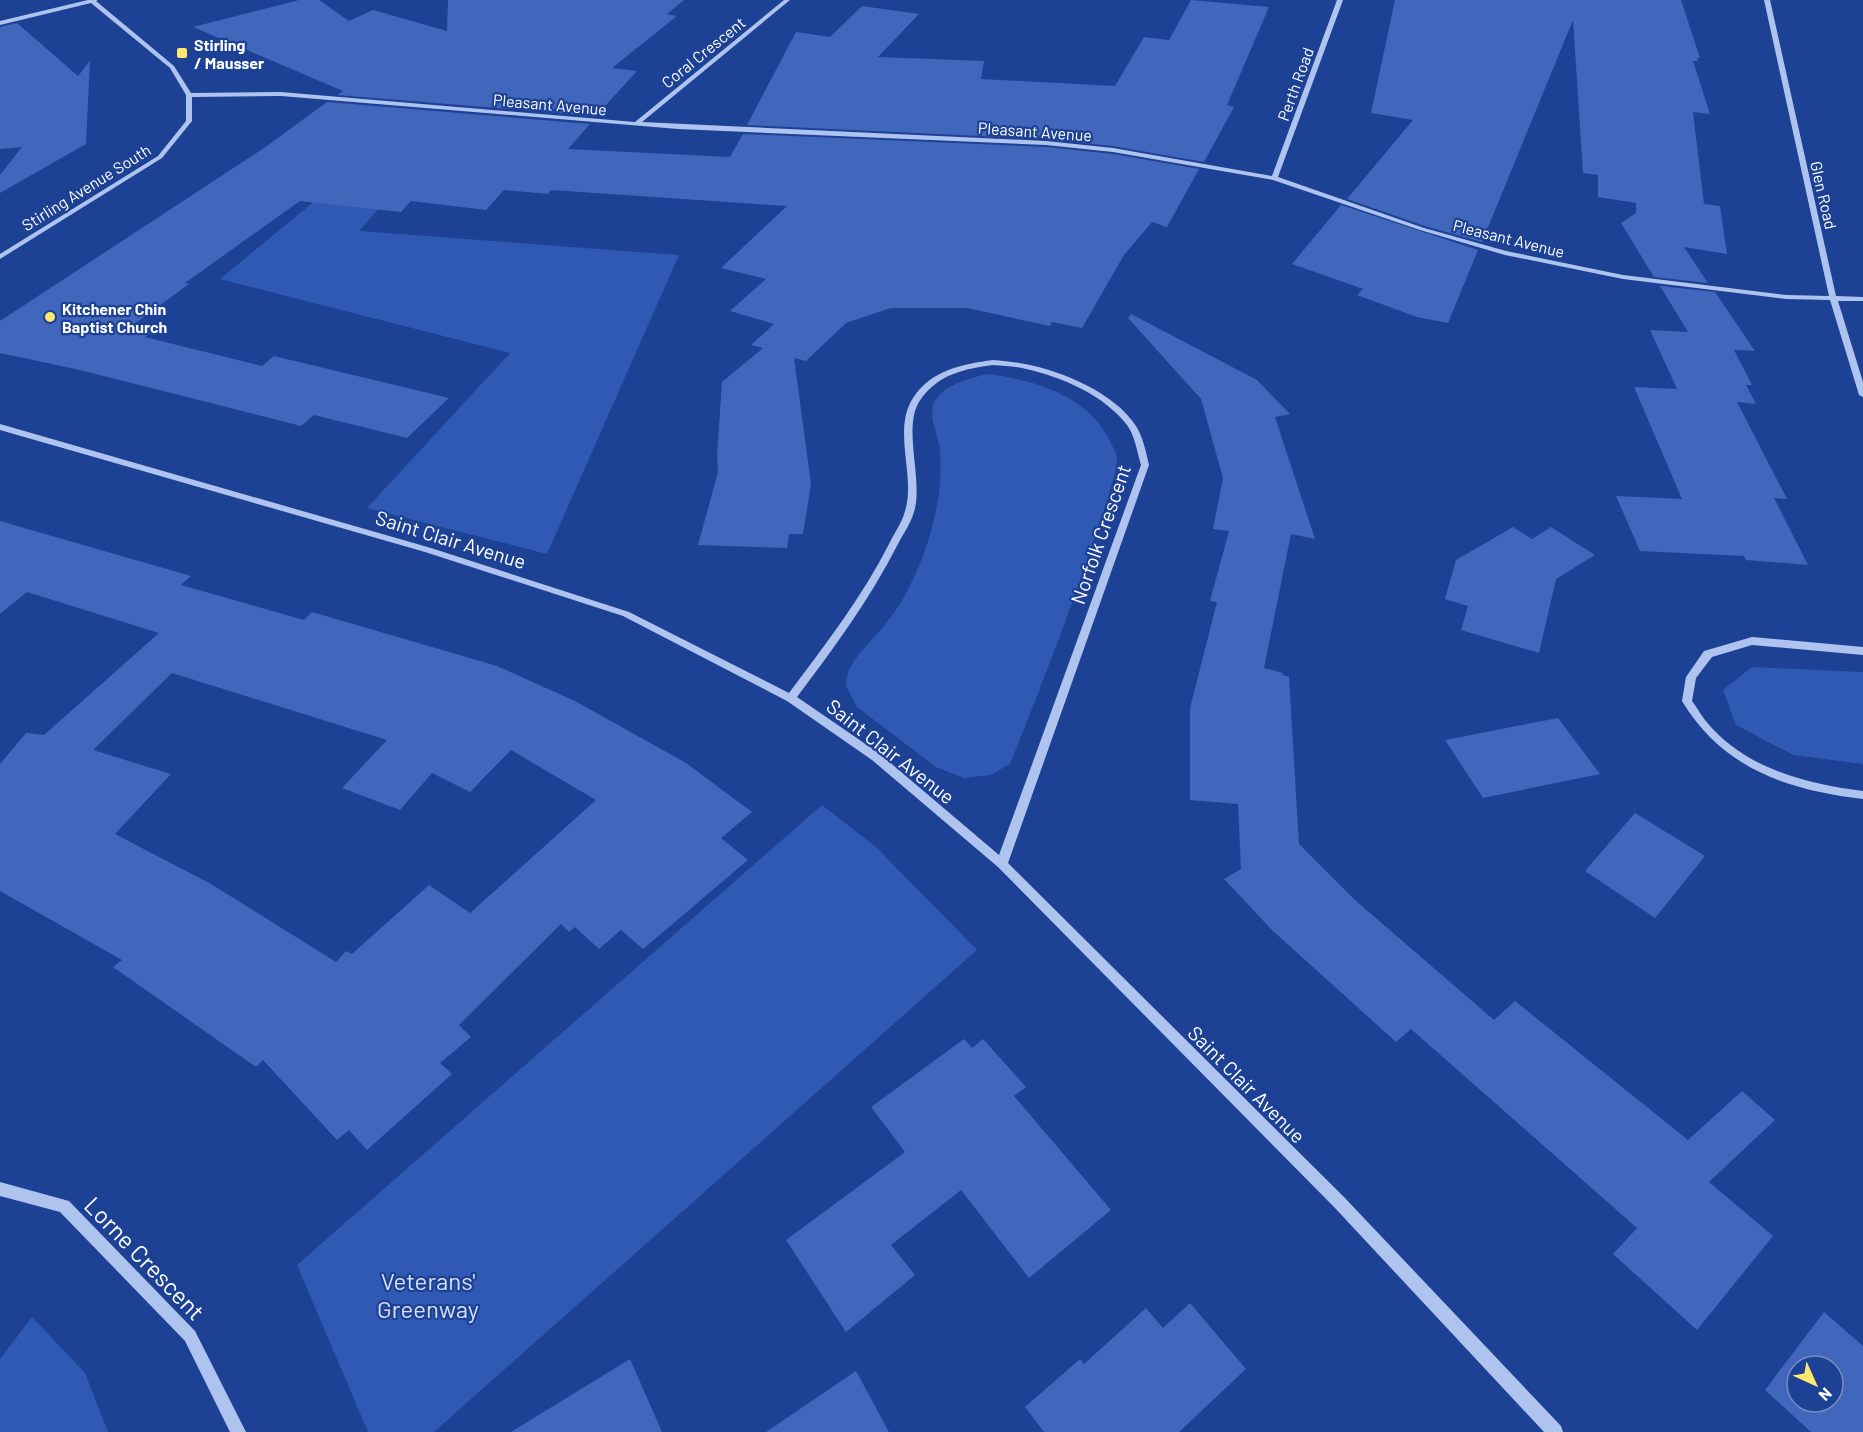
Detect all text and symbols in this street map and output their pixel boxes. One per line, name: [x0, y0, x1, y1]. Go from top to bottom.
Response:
street label: Coral Crescent: [657, 13, 749, 91]
place label: Stirling / Mausser: [194, 35, 264, 72]
street label: Perth Road: [1273, 45, 1317, 123]
marker: Stirling / Mausser: [175, 46, 189, 60]
street label: Pleasant Avenue: [492, 90, 608, 118]
street label: Pleasant Avenue: [977, 118, 1093, 144]
street label: Stirling Avenue South: [18, 140, 154, 234]
street label: Glen Road: [1807, 159, 1841, 231]
street label: Pleasant Avenue: [1451, 215, 1567, 261]
place label: Kitchener Chin Baptist Church: [62, 299, 167, 336]
marker: Kitchener Chin Baptist Church: [43, 310, 57, 324]
street label: Norfolk Crescent: [1065, 461, 1135, 607]
street label: Saint Clair Avenue: [373, 505, 529, 573]
street label: Saint Clair Avenue: [822, 694, 960, 808]
street label: Saint Clair Avenue: [1183, 1020, 1311, 1148]
street label: Lorne Crescent: [79, 1190, 211, 1326]
park label: Veterans' Greenway: [377, 1266, 479, 1323]
north arrow: [1785, 1354, 1845, 1414]
text: N: [1815, 1384, 1836, 1405]

